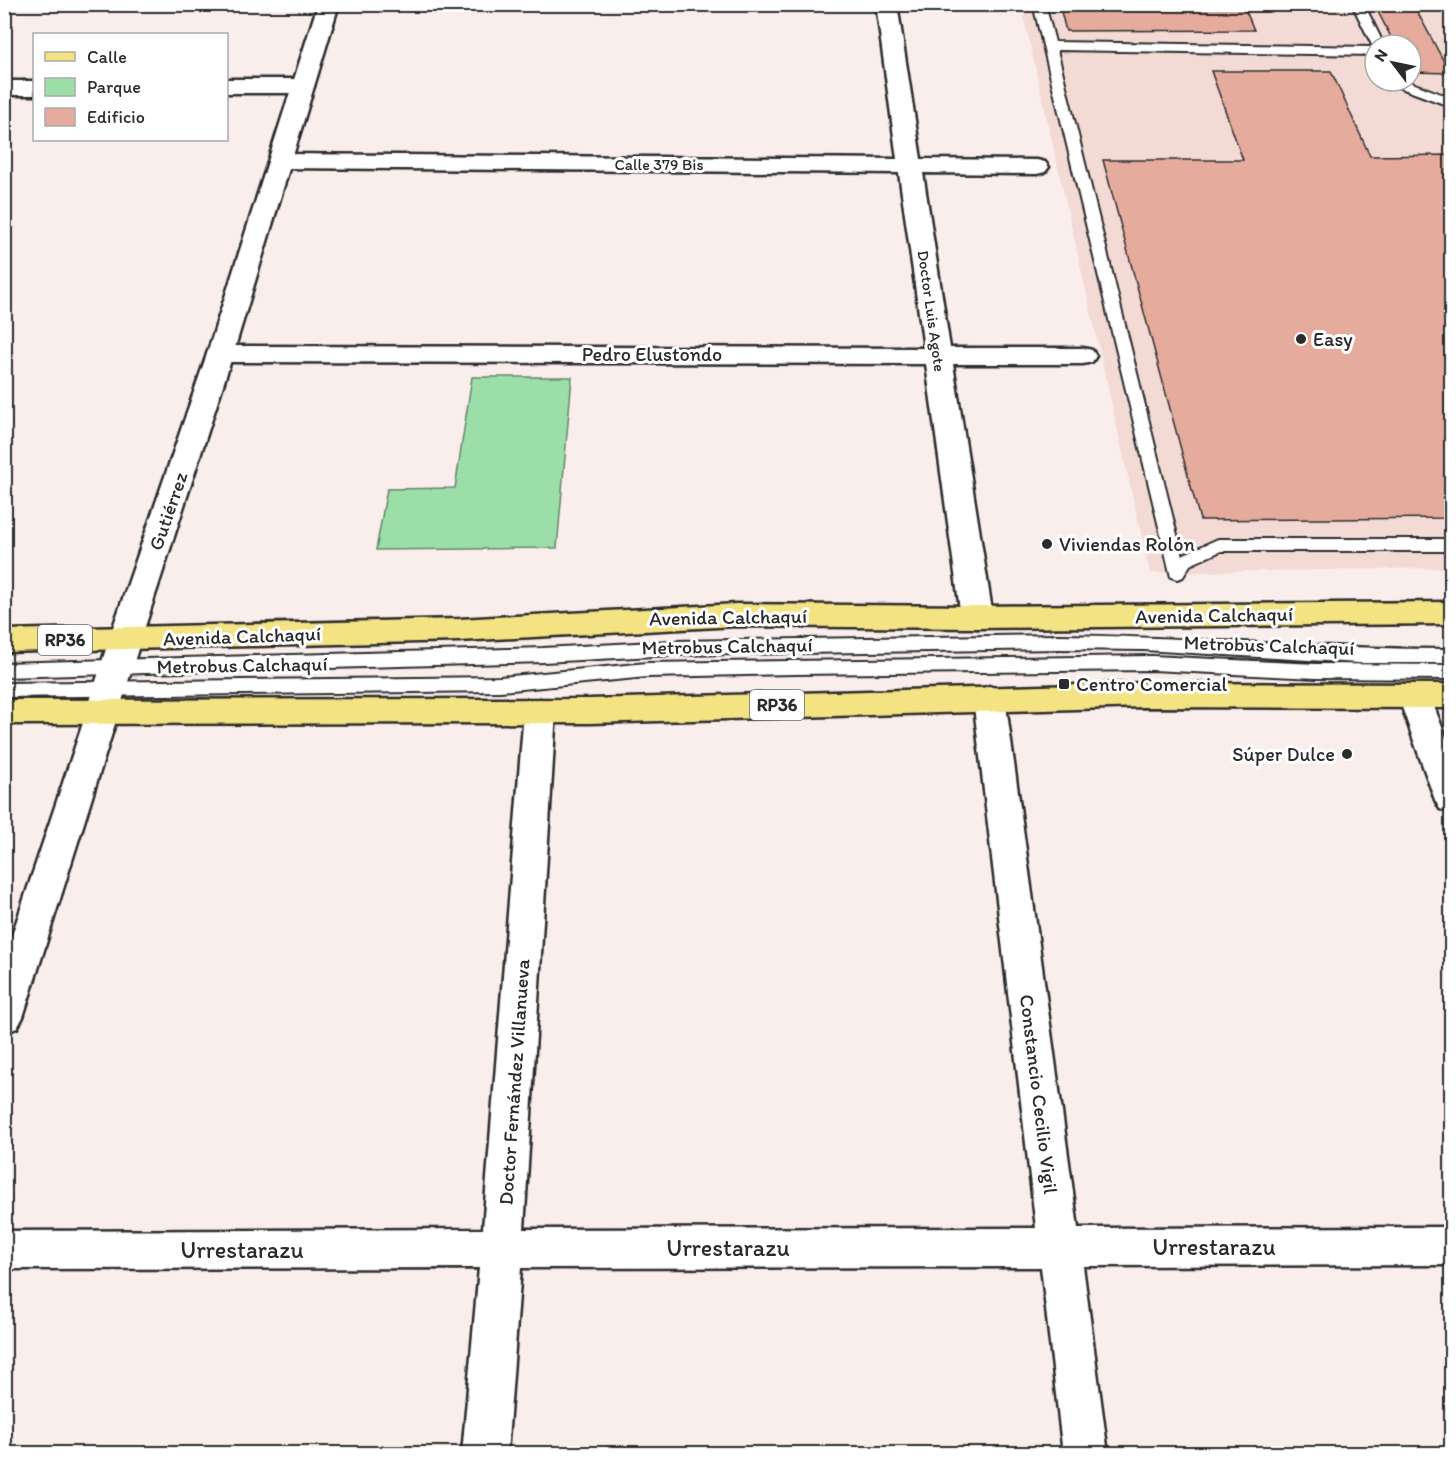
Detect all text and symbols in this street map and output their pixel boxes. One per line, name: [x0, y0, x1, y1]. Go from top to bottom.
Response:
legend: [33, 33, 228, 141]
north arrow: [1363, 33, 1423, 93]
text: Calle: [87, 46, 127, 68]
text: N: [1370, 46, 1392, 65]
text: Parque: [87, 76, 141, 98]
text: Edificio: [87, 106, 145, 128]
street label: Calle 379 Bis: [614, 155, 704, 174]
street label: Doctor Luis Agote: [914, 249, 949, 373]
place label: Easy: [1313, 327, 1353, 351]
marker: Easy: [1294, 332, 1308, 346]
street label: Pedro Elustondo: [582, 342, 722, 366]
street label: Gutiérrez: [143, 468, 193, 553]
place label: Viviendas Rolón: [1059, 532, 1195, 556]
marker: Viviendas Rolón: [1040, 537, 1054, 551]
street label: Avenida Calchaquí: [1135, 602, 1293, 628]
street label: Avenida Calchaquí: [649, 604, 807, 630]
street label: Avenida Calchaquí: [163, 621, 321, 651]
road number: RP36: [38, 625, 92, 655]
street label: Metrobus Calchaquí: [1183, 630, 1355, 660]
street label: Metrobus Calchaquí: [641, 633, 813, 659]
street label: Metrobus Calchaquí: [156, 652, 328, 678]
place label: Centro Comercial: [1076, 672, 1228, 696]
marker: Centro Comercial: [1057, 677, 1071, 691]
road number: RP36: [750, 690, 804, 720]
place label: Súper Dulce: [1232, 742, 1335, 766]
marker: Súper Dulce: [1340, 747, 1354, 761]
street label: Doctor Fernández Villanueva: [493, 957, 535, 1206]
street label: Constancio Cecilio Vigil: [1015, 993, 1063, 1196]
street label: Urrestarazu: [1152, 1232, 1276, 1261]
street label: Urrestarazu: [666, 1233, 790, 1262]
street label: Urrestarazu: [180, 1235, 304, 1264]

